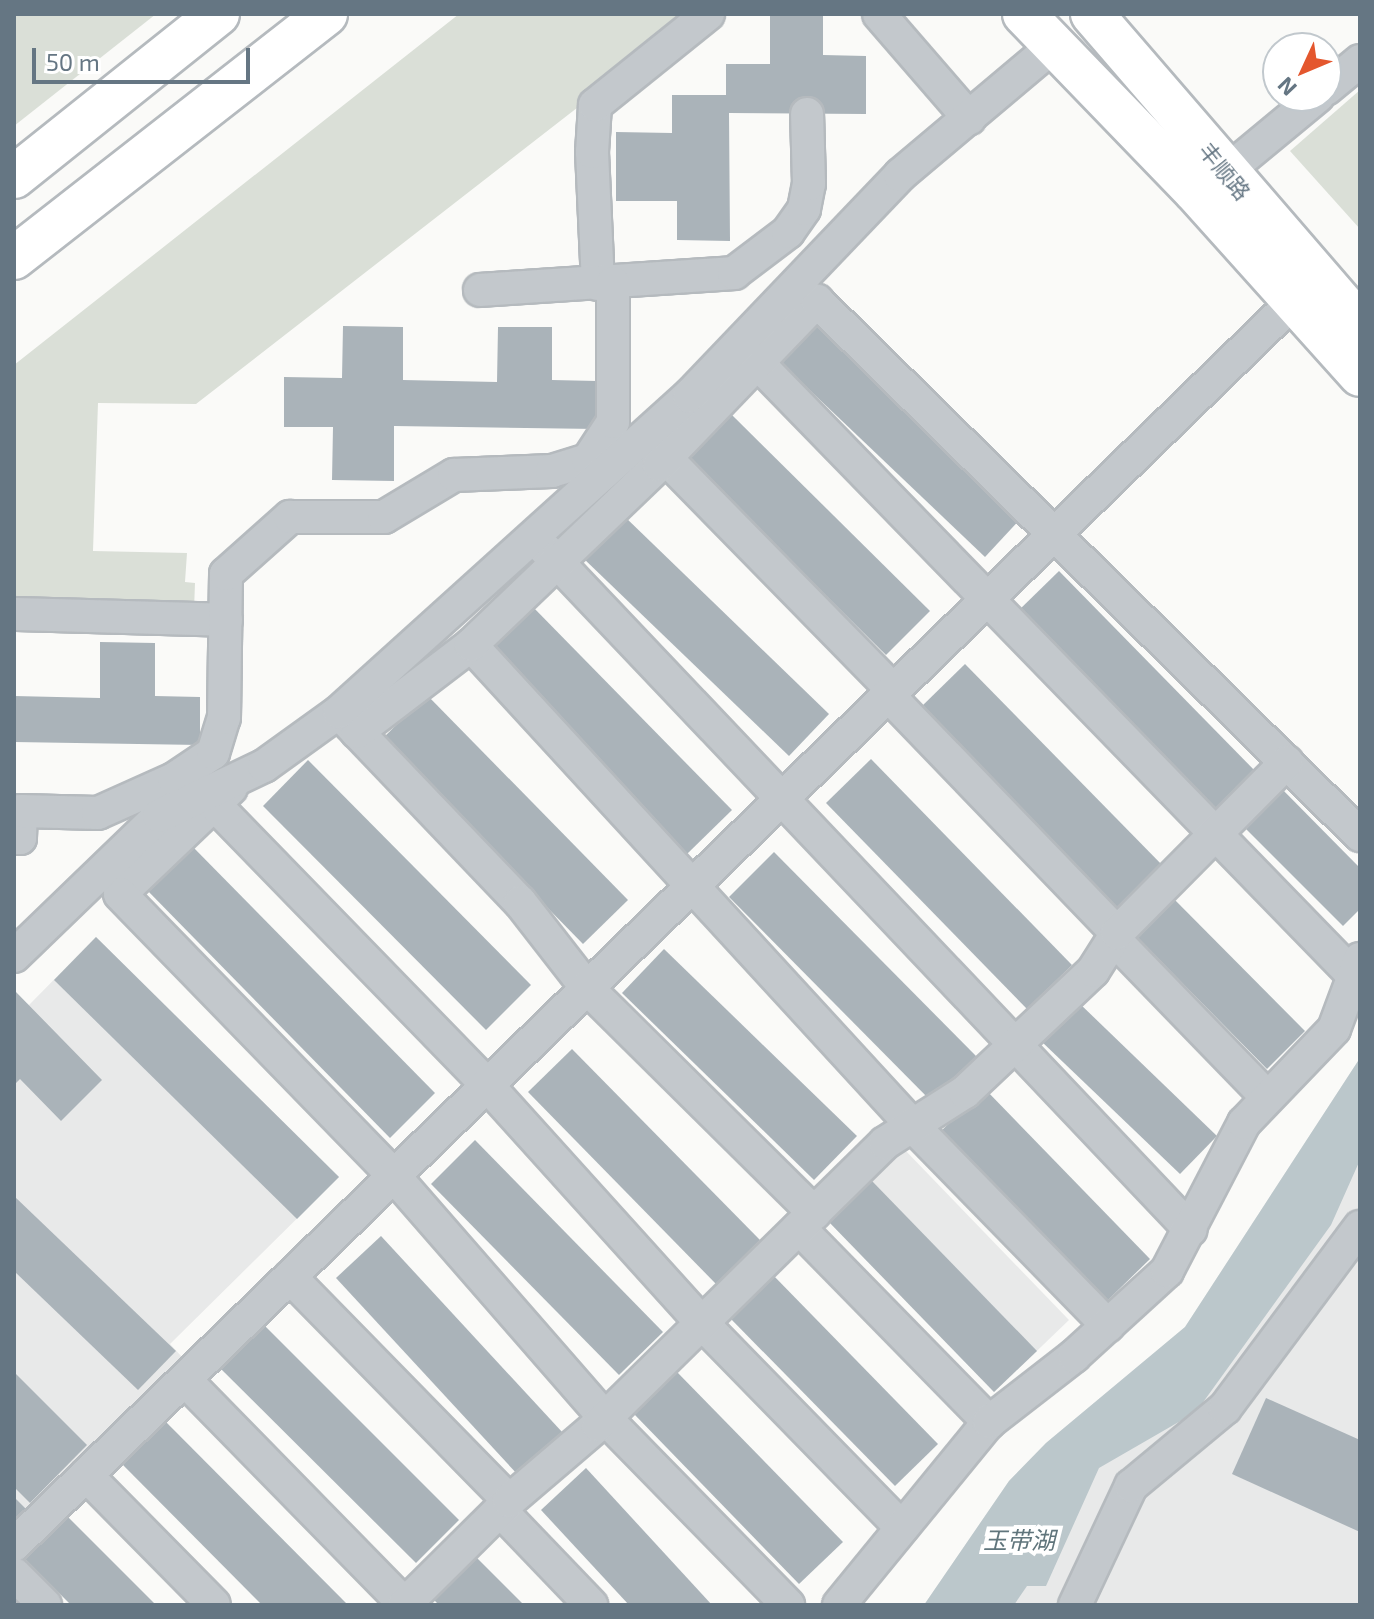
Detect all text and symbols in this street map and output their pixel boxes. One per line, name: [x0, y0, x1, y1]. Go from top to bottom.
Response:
scale bar: [36, 32, 254, 82]
north arrow: [1262, 32, 1342, 112]
text: 50 m: [46, 47, 100, 76]
text: N: [1271, 73, 1301, 102]
street label: 丰顺路: [1194, 137, 1256, 205]
water label: 玉带湖: [983, 1526, 1055, 1554]

